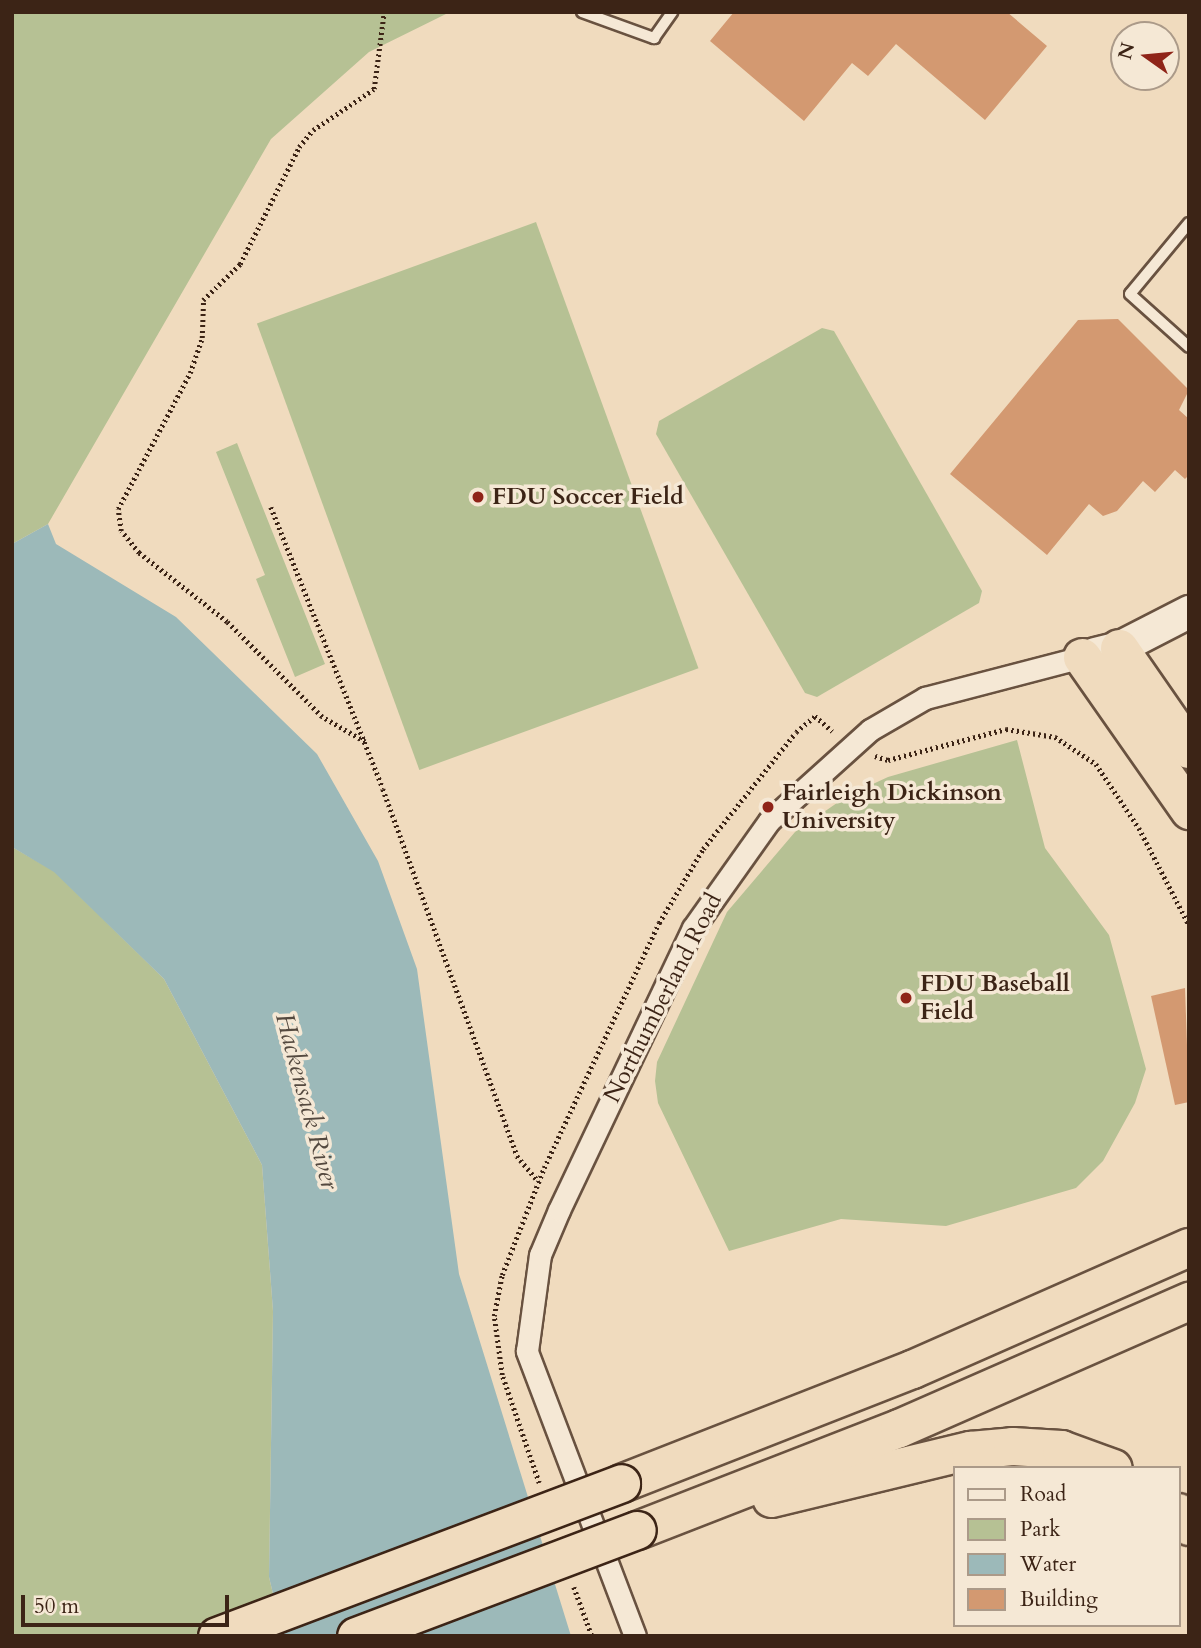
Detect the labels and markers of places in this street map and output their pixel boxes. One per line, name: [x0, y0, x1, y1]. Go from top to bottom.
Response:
place label: FDU Soccer Field: [492, 483, 684, 511]
marker: FDU Soccer Field: [470, 489, 486, 505]
place label: Fairleigh Dickinson University: [782, 779, 1002, 835]
marker: Fairleigh Dickinson University: [760, 799, 776, 815]
place label: FDU Baseball Field: [920, 970, 1070, 1026]
marker: FDU Baseball Field: [898, 990, 914, 1006]

